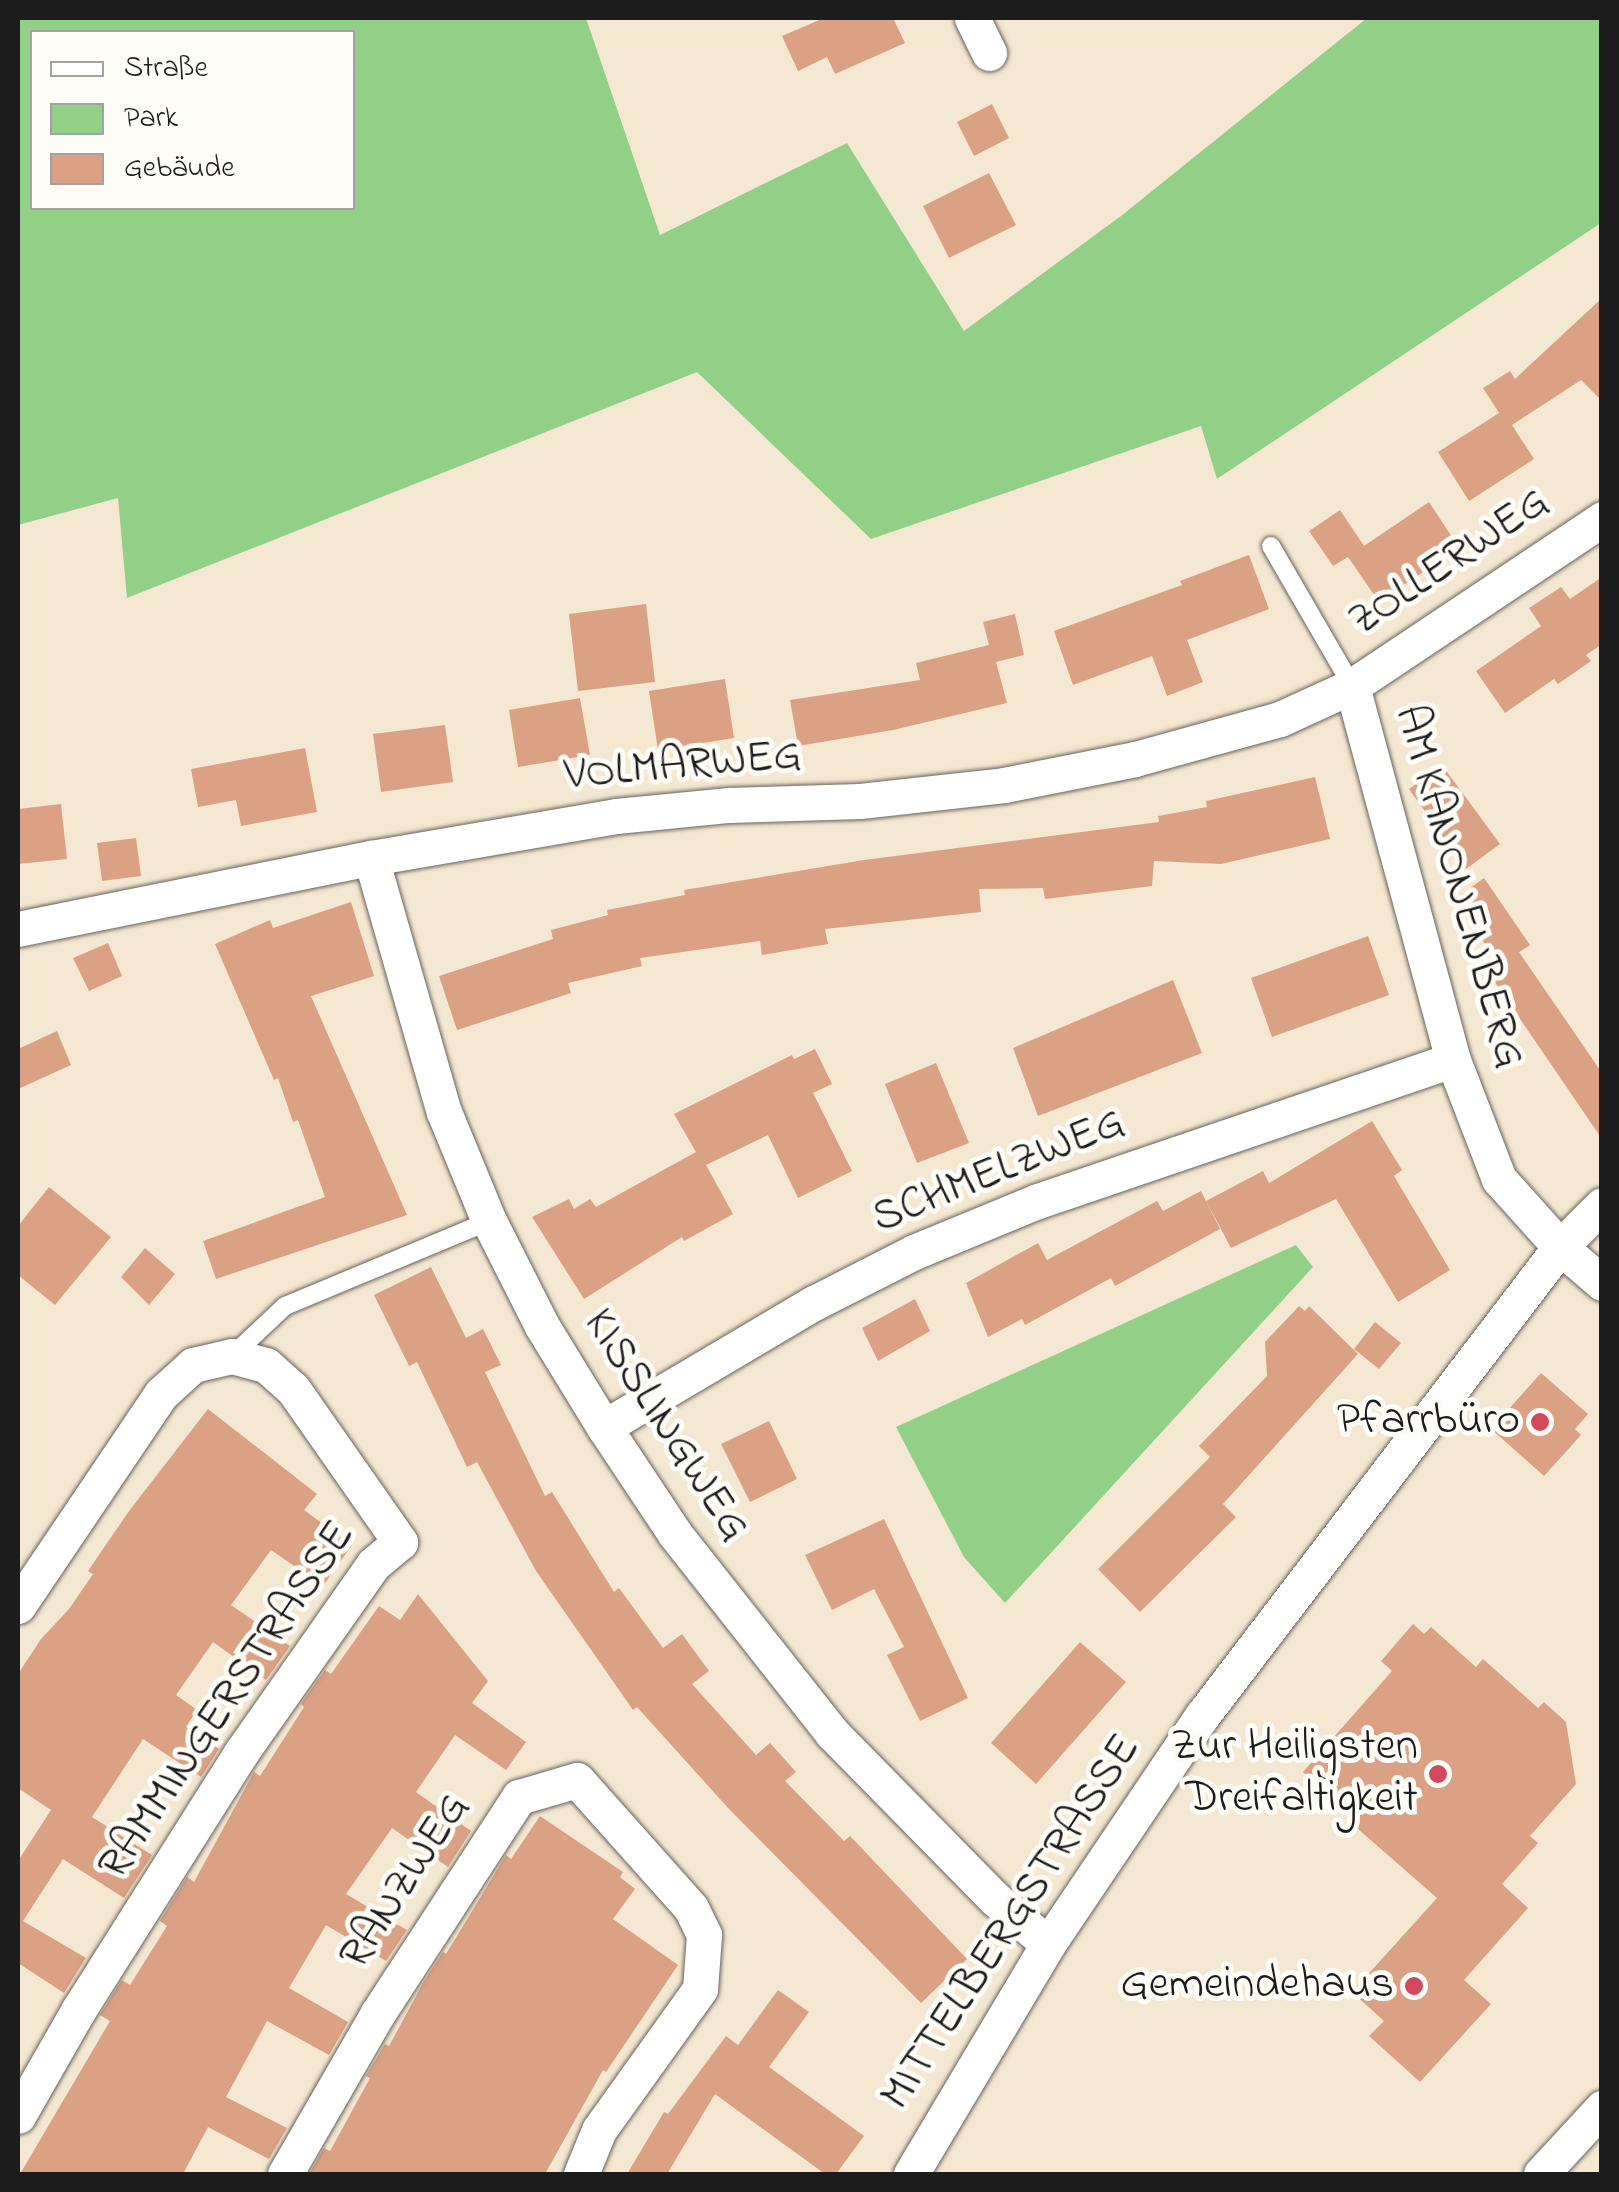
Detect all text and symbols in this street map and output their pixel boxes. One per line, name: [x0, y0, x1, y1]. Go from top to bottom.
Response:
legend: [30, 30, 355, 210]
text: Straße: [124, 47, 208, 91]
text: Park: [124, 97, 178, 141]
text: Gebäude: [124, 147, 235, 191]
street label: ZOLLERWEG: [1340, 477, 1560, 649]
street label: AM KANONENBERG: [1380, 699, 1536, 1075]
street label: VOLMARWEG: [562, 730, 804, 804]
street label: SCHMELZWEG: [865, 1097, 1133, 1247]
street label: KISSLINGWEG: [570, 1300, 760, 1552]
place label: Pfarrbüro: [1337, 1395, 1520, 1449]
marker: Pfarrbüro: [1529, 1411, 1551, 1433]
street label: RAMMINGERSTRASSE: [88, 1511, 368, 1891]
place label: Zur Heiligsten Dreifaltigkeit: [1171, 1721, 1418, 1827]
street label: MITTELBERGSTRASSE: [870, 1725, 1154, 2121]
marker: Zur Heiligsten Dreifaltigkeit: [1427, 1763, 1449, 1785]
street label: RANZWEG: [329, 1784, 483, 1980]
place label: Gemeindehaus: [1121, 1959, 1394, 2013]
marker: Gemeindehaus: [1403, 1975, 1425, 1997]

